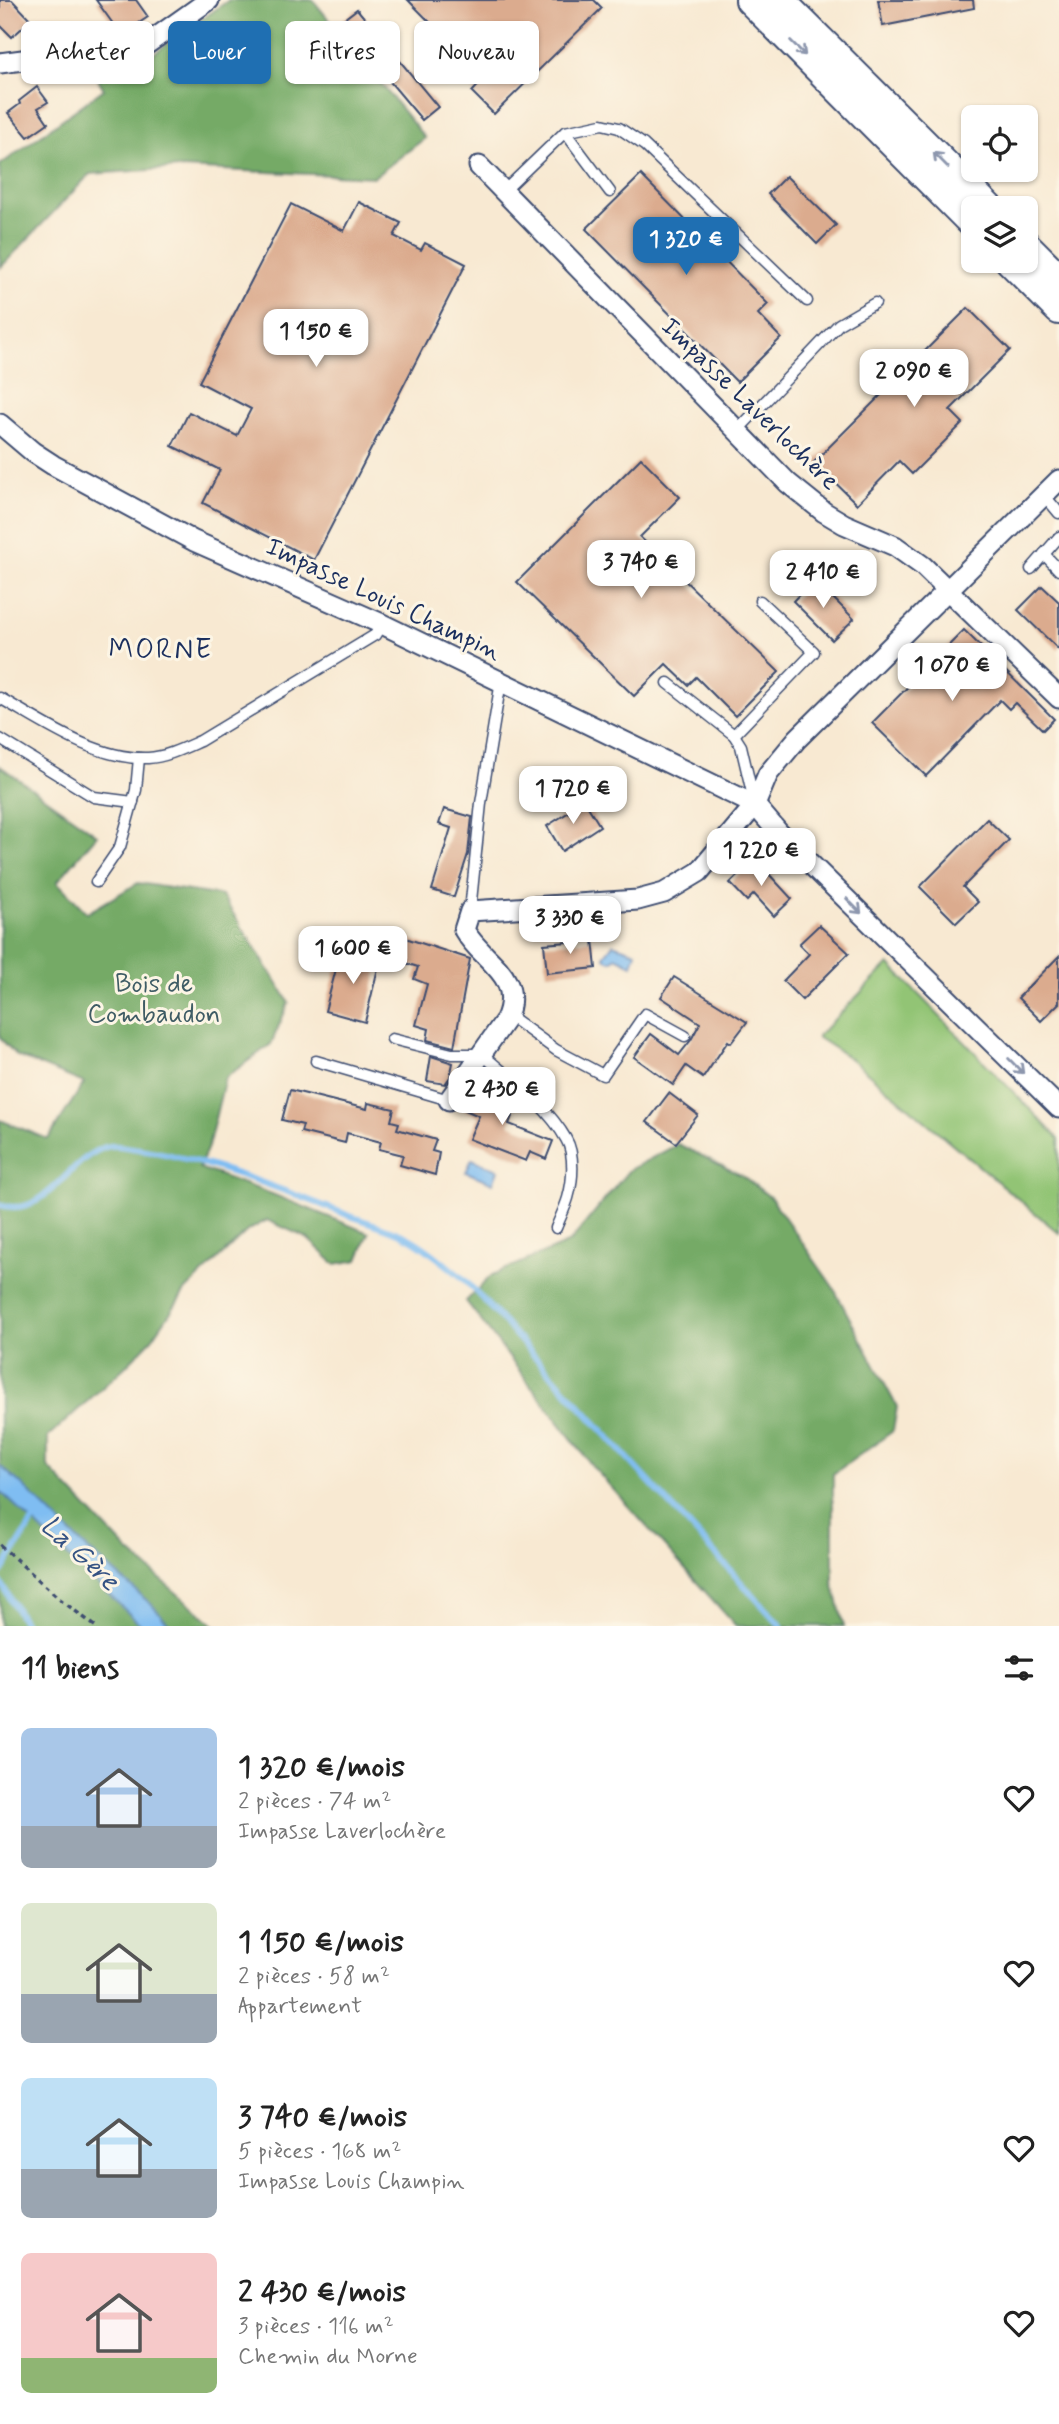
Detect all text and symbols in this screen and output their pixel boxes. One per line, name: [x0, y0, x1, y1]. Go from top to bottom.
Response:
chip: Acheter: [21, 21, 154, 84]
chip: Louer: [168, 21, 271, 84]
chip: Filtres: [285, 21, 400, 84]
chip: Nouveau: [414, 21, 539, 84]
one-way arrow: [789, 40, 806, 57]
map controls: [961, 105, 1038, 273]
button: locate: [961, 105, 1038, 182]
one-way arrow: [932, 152, 949, 169]
button: layers: [961, 196, 1038, 273]
pin: 1 320 €: [621, 218, 751, 277]
text: 1 320 €: [649, 225, 723, 255]
pin: 1 150 €: [251, 310, 381, 369]
street label: Impasse Laverlochère: [653, 310, 846, 499]
text: 1 150 €: [279, 317, 353, 347]
pin: 2 090 €: [849, 350, 979, 409]
text: 2 090 €: [876, 357, 952, 387]
street label: Impasse Louis Champin: [260, 530, 506, 669]
pin: 3 740 €: [576, 540, 706, 600]
text: 3 740 €: [603, 548, 679, 578]
pin: 2 410 €: [758, 550, 888, 610]
text: 2 410 €: [786, 558, 860, 588]
district label: MORNE: [109, 632, 213, 669]
pin: 1 070 €: [887, 644, 1017, 703]
text: 1 070 €: [914, 651, 990, 681]
pin: 1 720 €: [508, 766, 638, 826]
text: 1 720 €: [535, 774, 611, 804]
pin: 1 220 €: [696, 828, 826, 888]
text: 1 220 €: [723, 836, 799, 866]
pin: 3 330 €: [505, 897, 635, 956]
one-way arrow: [845, 898, 862, 915]
text: 3 330 €: [535, 904, 605, 934]
pin: 1 600 €: [288, 926, 418, 986]
text: 1 600 €: [314, 934, 392, 964]
park label: Bois de Combaudon: [87, 968, 221, 1032]
one-way arrow: [1007, 1057, 1024, 1074]
pin: 2 430 €: [437, 1068, 567, 1127]
text: 2 430 €: [464, 1075, 540, 1105]
water label: La Gère: [32, 1508, 128, 1601]
text: 11 biens: [21, 1649, 119, 1688]
icon: filters: [1000, 1649, 1038, 1687]
text: 1 320 €/mois: [238, 1748, 405, 1787]
icon: home: [77, 1756, 161, 1840]
icon: heart: [1000, 1779, 1038, 1817]
text: 2 pièces · 74 m²: [238, 1787, 391, 1817]
text: Impasse Laverlochère: [238, 1817, 446, 1847]
text: 1 150 €/mois: [238, 1923, 404, 1962]
icon: home: [77, 1931, 161, 2015]
icon: heart: [1000, 1954, 1038, 1992]
text: 2 pièces · 58 m²: [238, 1962, 390, 1992]
text: Appartement: [238, 1992, 362, 2022]
text: 3 740 €/mois: [238, 2098, 407, 2137]
icon: home: [77, 2106, 161, 2190]
icon: heart: [1000, 2129, 1038, 2167]
text: 5 pièces · 168 m²: [238, 2137, 401, 2167]
text: Impasse Louis Champin: [238, 2167, 465, 2197]
text: 2 430 €/mois: [238, 2273, 406, 2312]
icon: home: [77, 2281, 161, 2365]
icon: heart: [1000, 2304, 1038, 2342]
text: 3 pièces · 116 m²: [238, 2312, 394, 2342]
text: Chemin du Morne: [238, 2342, 418, 2372]

